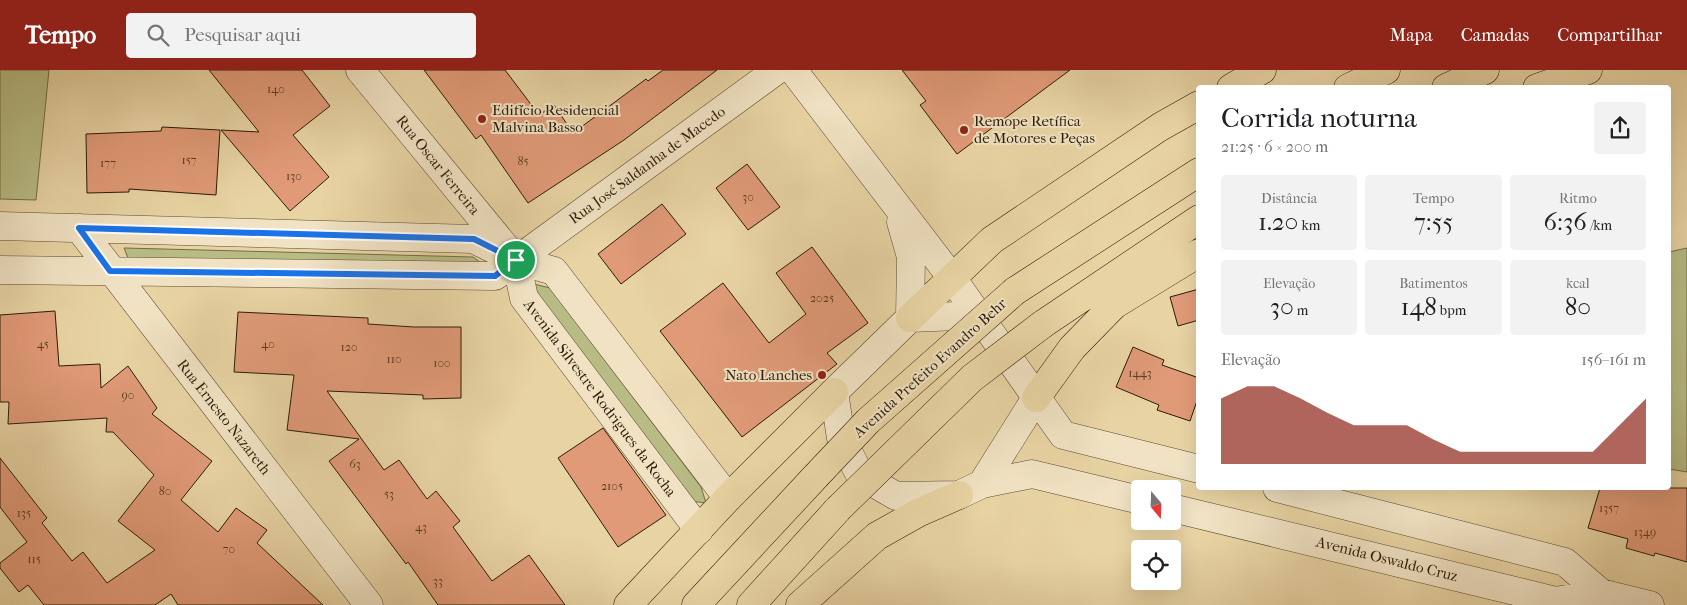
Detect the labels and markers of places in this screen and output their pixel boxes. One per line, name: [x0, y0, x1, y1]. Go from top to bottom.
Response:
place label: Edifício Residencial Malvina Basso: [492, 101, 619, 136]
place label: Remope Retífica de Motores e Peças: [974, 112, 1096, 147]
marker: Edifício Residencial Malvina Basso: [476, 113, 488, 125]
marker: Remope Retífica de Motores e Peças: [958, 124, 970, 136]
pin: [495, 239, 537, 281]
place label: Nato Lanches: [725, 366, 812, 384]
marker: Nato Lanches: [816, 369, 828, 381]

